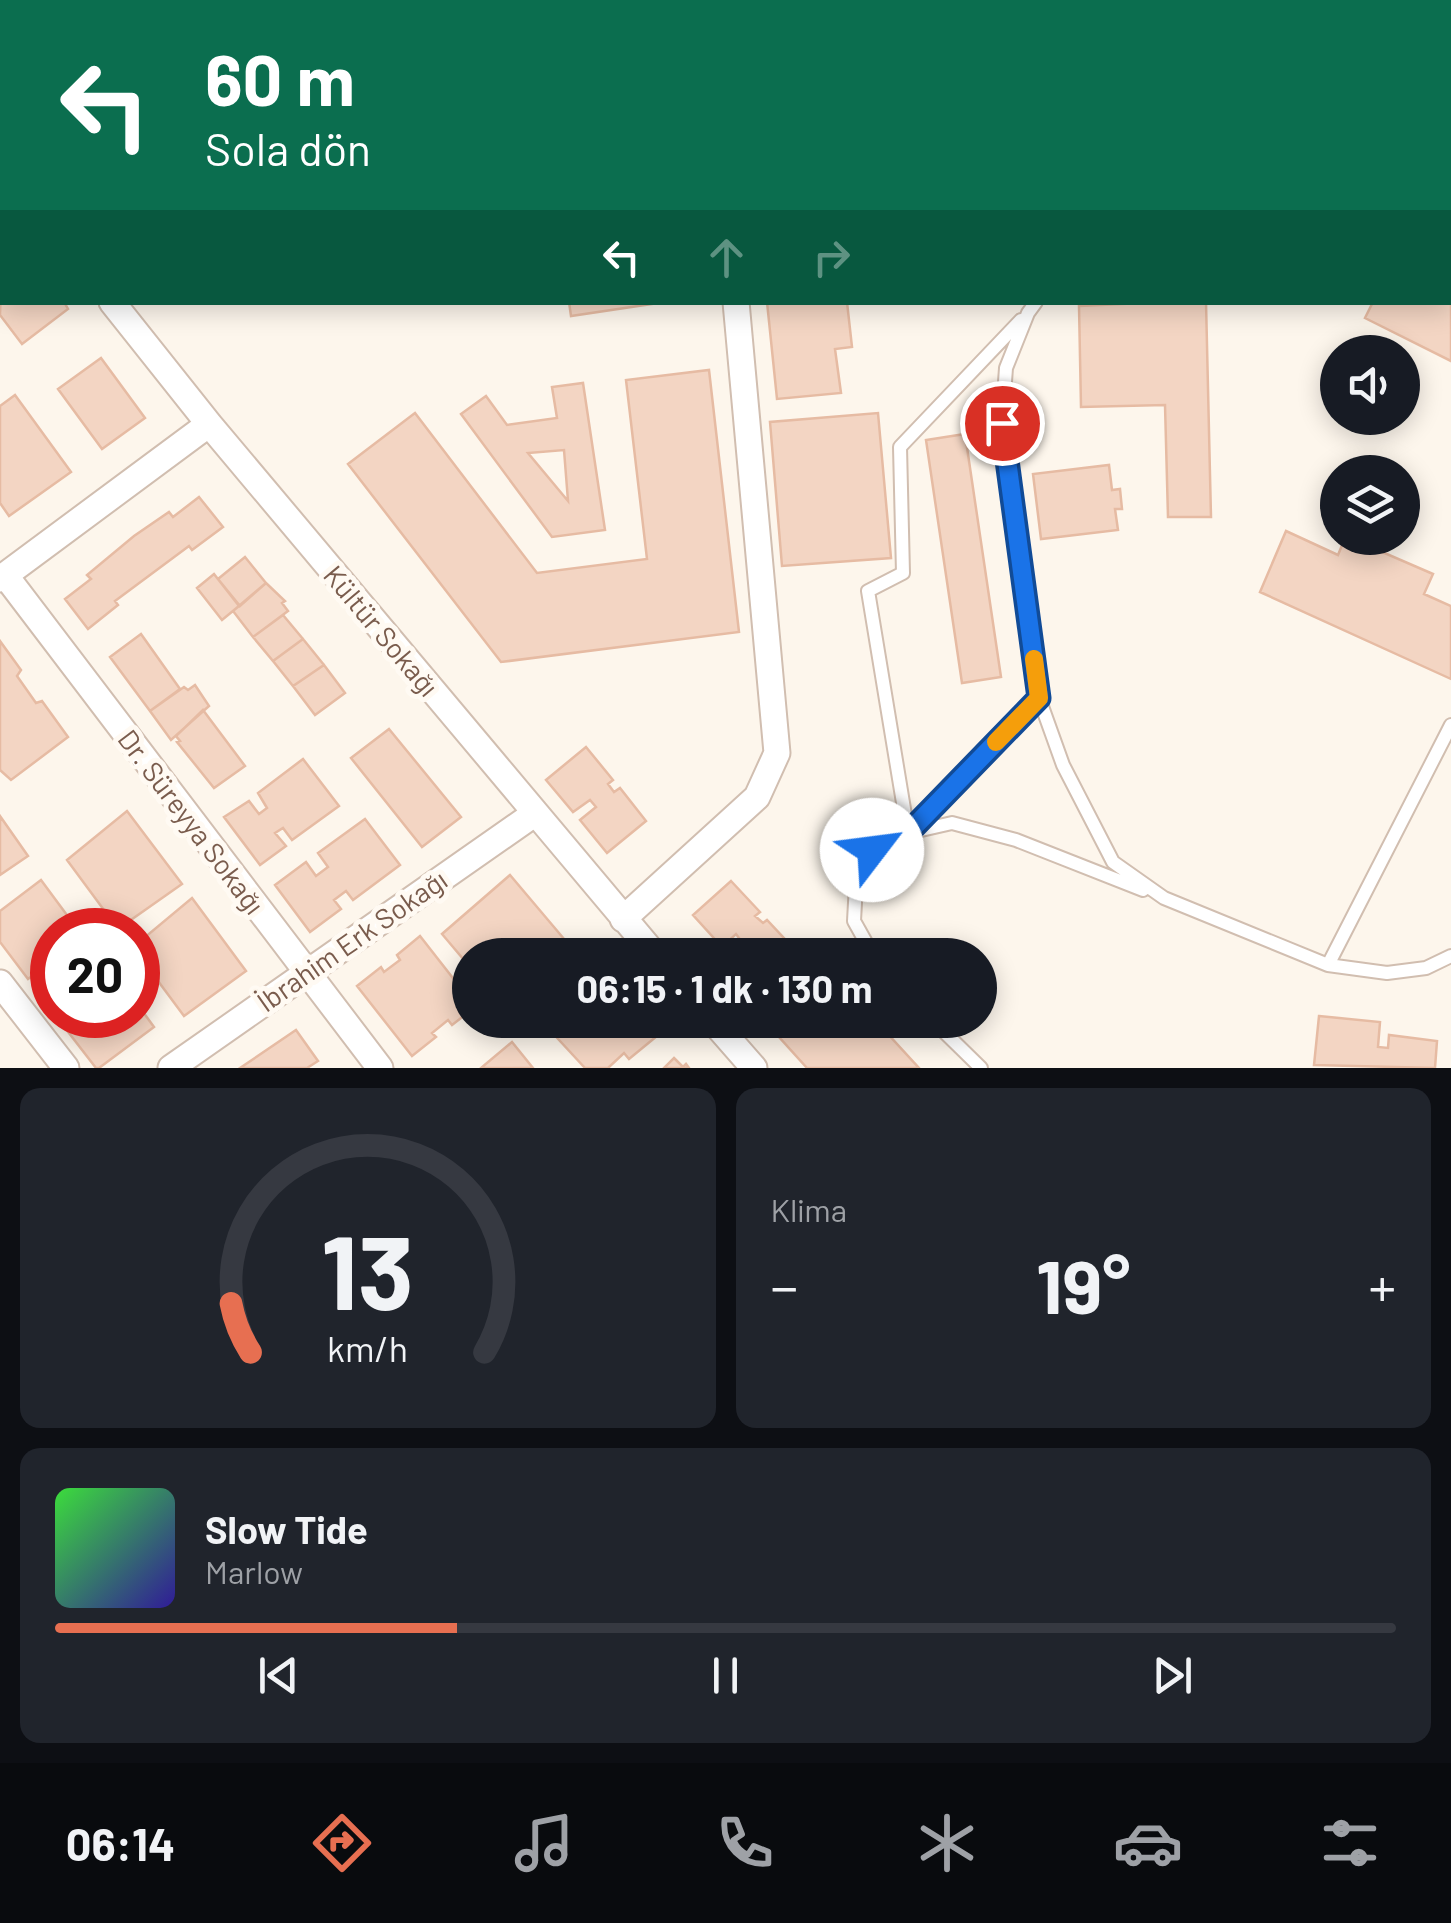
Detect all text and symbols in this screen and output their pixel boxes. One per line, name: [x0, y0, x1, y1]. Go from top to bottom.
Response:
text: 60 m: [205, 36, 355, 120]
icon: left: [40, 40, 170, 170]
text: Sola dön: [205, 121, 371, 175]
icon: left: [594, 230, 649, 285]
icon: ahead: [699, 230, 754, 285]
icon: right: [804, 230, 859, 285]
map controls: [1320, 335, 1420, 555]
button: sound: [1320, 335, 1420, 435]
pin: [960, 381, 1045, 466]
icon: arrive: [975, 396, 1030, 451]
button: layers: [1320, 455, 1420, 555]
street label: Kültür Sokağı: [317, 558, 446, 703]
street label: Dr. Süreyya Sokağı: [111, 723, 272, 920]
position arrow: [820, 798, 924, 902]
street label: İbrahim Erk Sokağı: [250, 862, 453, 1018]
speed limit sign: 20: [30, 908, 160, 1038]
text: 06:15 · 1 dk · 130 m: [577, 965, 872, 1011]
text: Klima: [771, 1190, 847, 1228]
text: 13: [321, 1206, 414, 1331]
text: 19°: [1036, 1239, 1131, 1329]
text: −: [771, 1252, 798, 1318]
text: +: [1368, 1252, 1396, 1318]
text: km/h: [327, 1326, 408, 1369]
text: Slow Tide: [205, 1506, 368, 1552]
text: Marlow: [205, 1552, 303, 1590]
icon: previous: [251, 1648, 306, 1703]
icon: pause: [698, 1648, 753, 1703]
icon: next: [1145, 1648, 1200, 1703]
icon: directions: [307, 1808, 377, 1878]
icon: music: [509, 1808, 579, 1878]
icon: phone: [710, 1808, 780, 1878]
icon: climate: [912, 1808, 982, 1878]
icon: car: [1113, 1808, 1183, 1878]
icon: filters: [1315, 1808, 1385, 1878]
text: 06:14: [66, 1816, 175, 1870]

